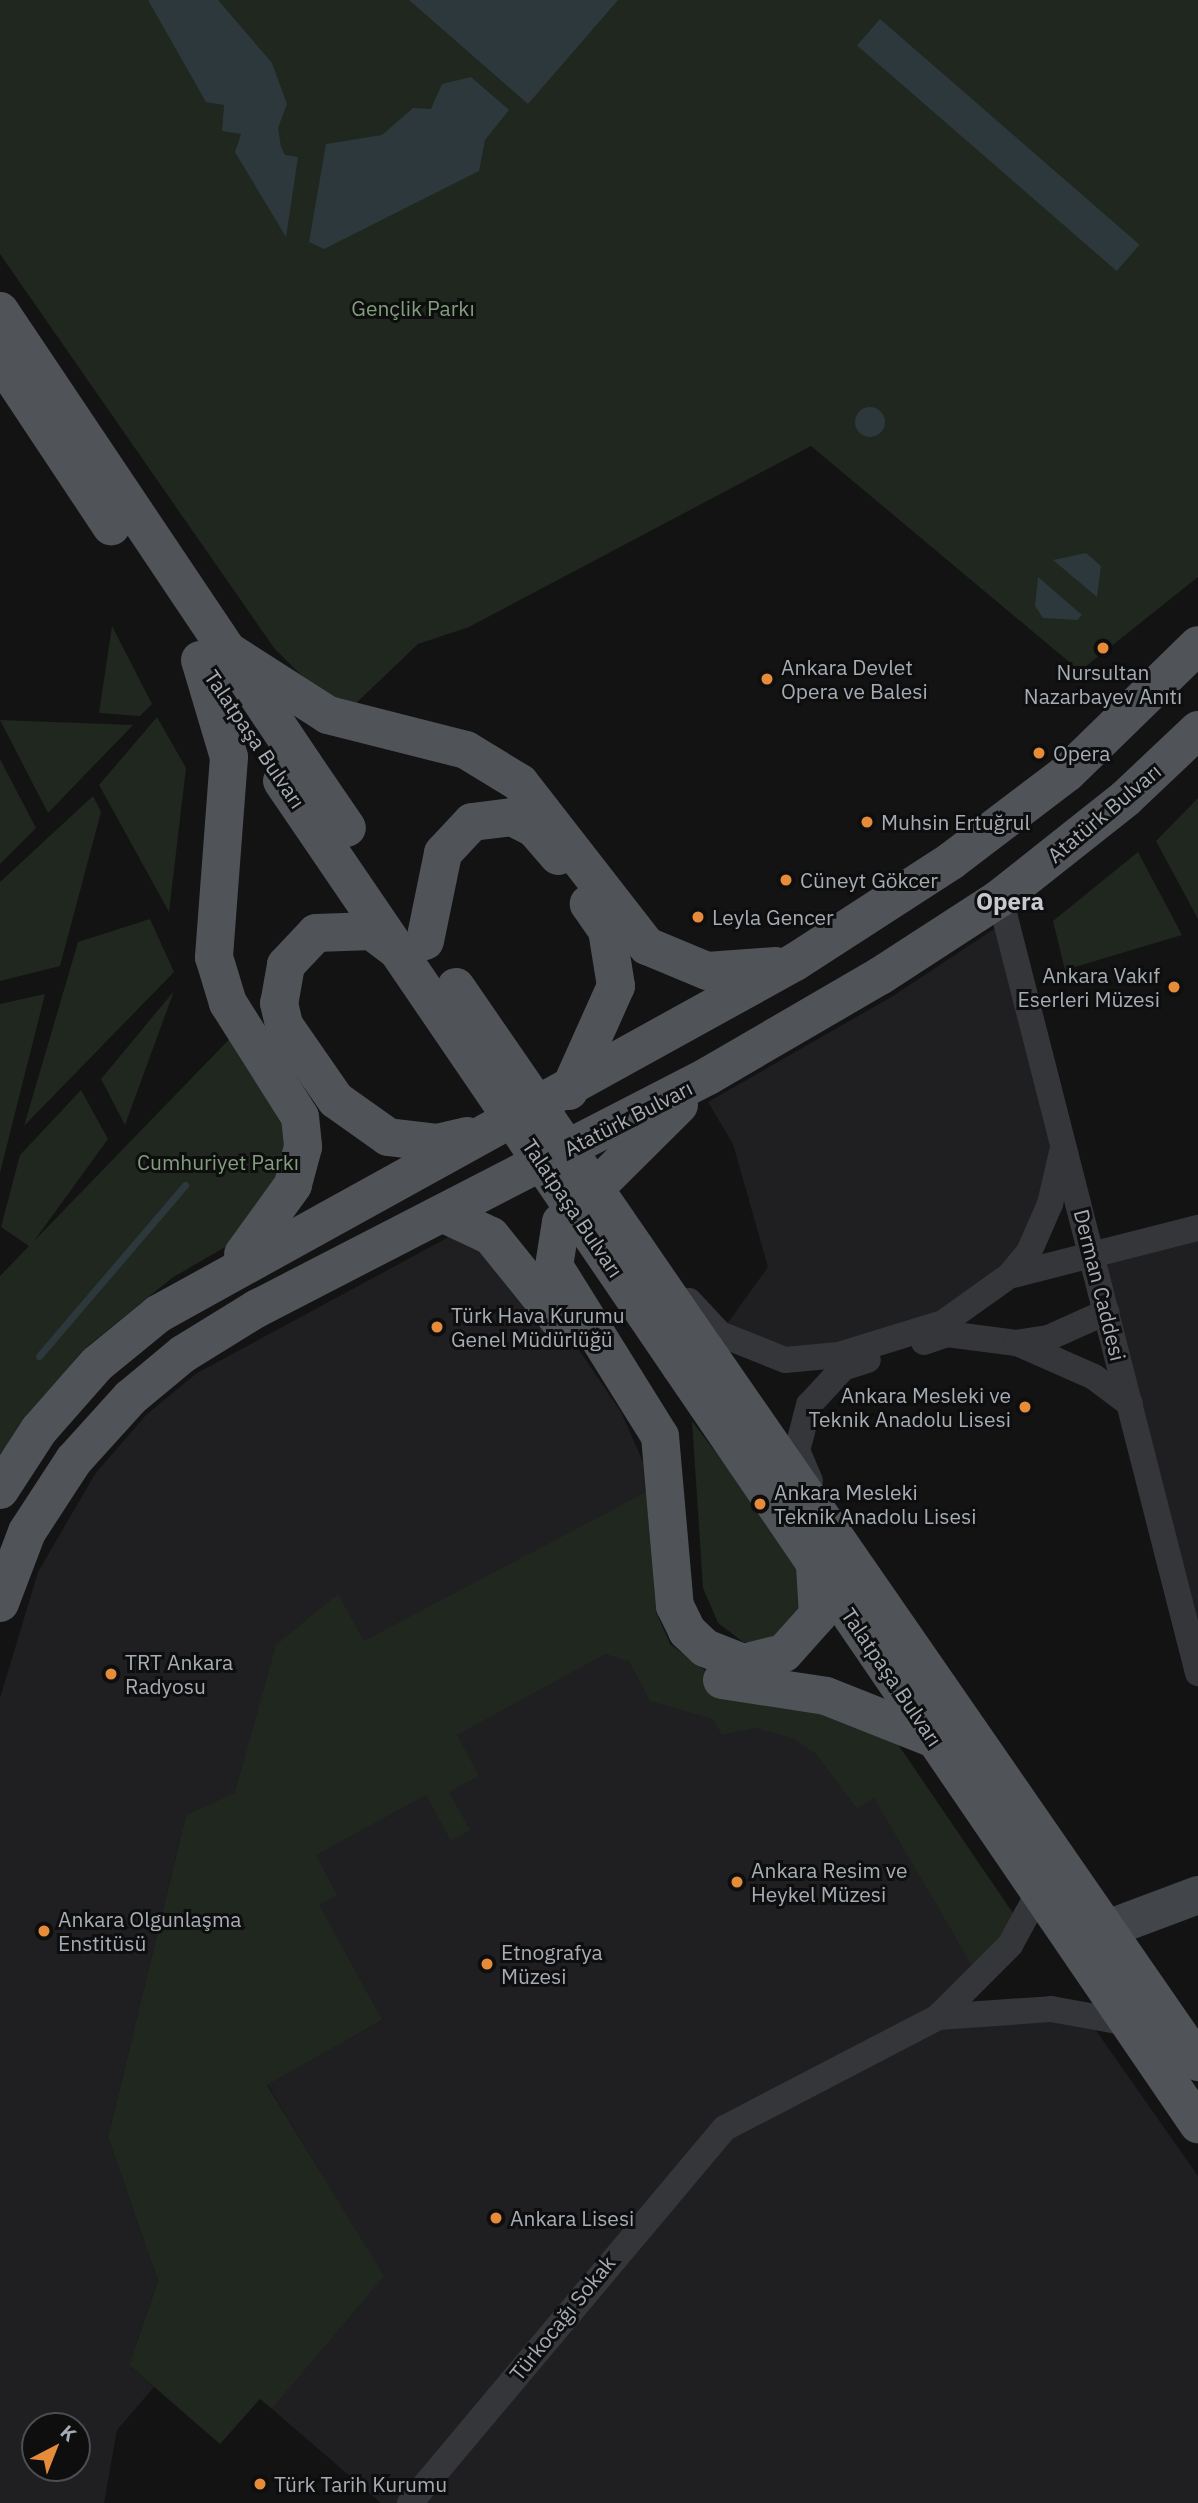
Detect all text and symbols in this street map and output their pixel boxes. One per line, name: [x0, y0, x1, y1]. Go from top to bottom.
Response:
park label: Gençlik Parkı: [351, 295, 475, 321]
marker: Nursultan Nazarbayev Anıtı: [1095, 640, 1111, 656]
place label: Ankara Devlet Opera ve Balesi: [781, 654, 928, 704]
place label: Nursultan Nazarbayev Anıtı: [1024, 659, 1182, 709]
street label: Talatpaşa Bulvarı: [199, 665, 311, 813]
marker: Ankara Devlet Opera ve Balesi: [759, 671, 775, 687]
place label: Opera: [1053, 740, 1110, 766]
marker: Opera: [1031, 745, 1047, 761]
street label: Atatürk Bulvarı: [1042, 758, 1166, 868]
place label: Muhsin Ertuğrul: [881, 809, 1030, 835]
marker: Muhsin Ertuğrul: [859, 814, 875, 830]
place label: Cüneyt Gökcer: [800, 867, 938, 893]
marker: Cüneyt Gökcer: [778, 872, 794, 888]
district label: Opera: [976, 888, 1044, 916]
place label: Leyla Gencer: [712, 904, 834, 930]
marker: Leyla Gencer: [690, 909, 706, 925]
place label: Ankara Vakıf Eserleri Müzesi: [1018, 962, 1160, 1012]
marker: Ankara Vakıf Eserleri Müzesi: [1166, 979, 1182, 995]
street label: Atatürk Bulvarı: [560, 1075, 696, 1161]
street label: Talatpaşa Bulvarı: [517, 1134, 629, 1282]
park label: Cumhuriyet Parkı: [137, 1149, 299, 1175]
street label: Derman Caddesi: [1069, 1207, 1131, 1363]
place label: Türk Hava Kurumu Genel Müdürlüğü: [451, 1302, 625, 1352]
marker: Türk Hava Kurumu Genel Müdürlüğü: [429, 1319, 445, 1335]
place label: Ankara Mesleki ve Teknik Anadolu Lisesi: [808, 1382, 1011, 1432]
marker: Ankara Mesleki ve Teknik Anadolu Lisesi: [1017, 1399, 1033, 1415]
place label: Ankara Mesleki Teknik Anadolu Lisesi: [774, 1479, 977, 1529]
marker: Ankara Mesleki Teknik Anadolu Lisesi: [752, 1496, 768, 1512]
street label: Talatpaşa Bulvarı: [836, 1603, 948, 1751]
place label: TRT Ankara Radyosu: [125, 1649, 233, 1699]
marker: TRT Ankara Radyosu: [103, 1666, 119, 1682]
place label: Ankara Resim ve Heykel Müzesi: [751, 1857, 907, 1907]
marker: Ankara Resim ve Heykel Müzesi: [729, 1874, 745, 1890]
place label: Ankara Olgunlaşma Enstitüsü: [58, 1906, 241, 1956]
marker: Ankara Olgunlaşma Enstitüsü: [36, 1923, 52, 1939]
place label: Etnografya Müzesi: [501, 1939, 603, 1989]
marker: Etnografya Müzesi: [479, 1956, 495, 1972]
place label: Ankara Lisesi: [510, 2205, 634, 2231]
marker: Ankara Lisesi: [488, 2210, 504, 2226]
street label: Türkocağı Sokak: [504, 2250, 620, 2386]
north arrow: [21, 2412, 91, 2482]
text: K: [56, 2420, 82, 2446]
place label: Türk Tarih Kurumu: [274, 2471, 447, 2497]
marker: Türk Tarih Kurumu: [252, 2476, 268, 2492]

